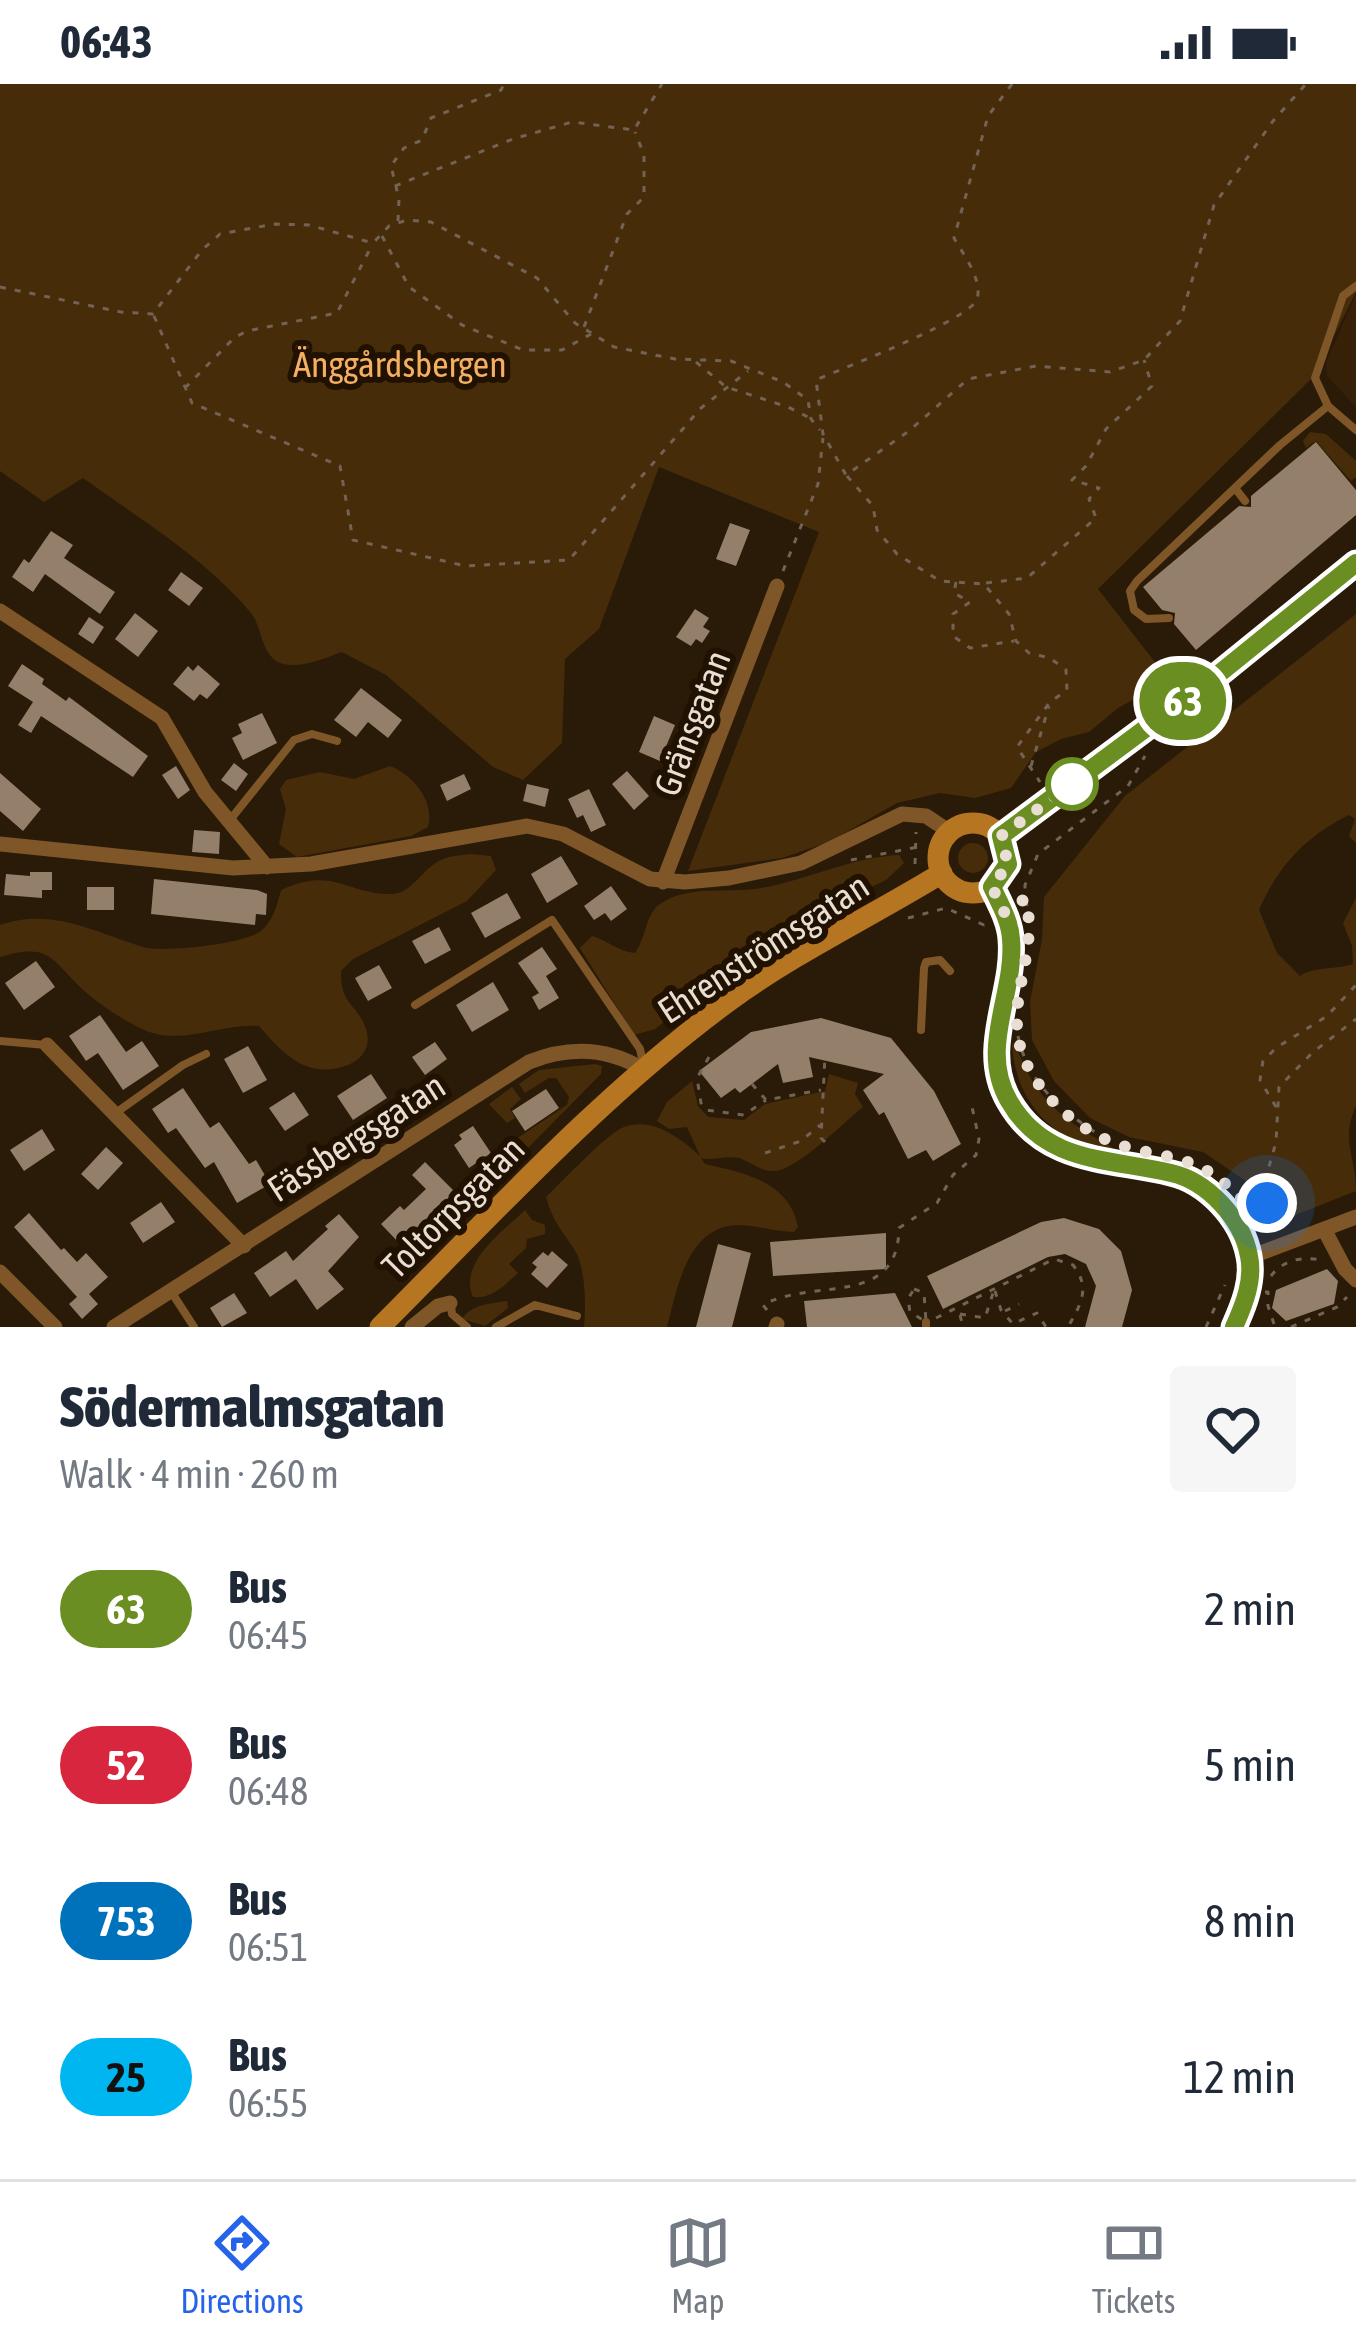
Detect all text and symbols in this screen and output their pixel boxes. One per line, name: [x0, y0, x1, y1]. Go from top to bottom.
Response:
text: 06:43: [60, 16, 153, 68]
park label: Änggårdsbergen: [293, 343, 507, 385]
street label: Gränsgatan: [645, 645, 739, 801]
line badge: 63: [1129, 662, 1237, 740]
text: 63: [1163, 677, 1203, 725]
unlabelled marker: [1047, 759, 1097, 809]
street label: Ehrenströmsgatan: [650, 864, 876, 1032]
street label: Fässbergsgatan: [259, 1064, 453, 1210]
street label: Toltorpsgatan: [373, 1127, 533, 1287]
your location: [1237, 1173, 1297, 1233]
button: heart: [1170, 1366, 1296, 1492]
text: Södermalmsgatan: [60, 1374, 445, 1439]
text: Walk · 4 min · 260 m: [60, 1452, 339, 1496]
text: Bus: [228, 1561, 287, 1613]
text: 2 min: [1204, 1583, 1296, 1635]
text: 63: [106, 1585, 146, 1633]
text: 06:45: [228, 1613, 308, 1657]
text: Bus: [228, 1717, 287, 1769]
text: 5 min: [1204, 1739, 1296, 1791]
text: 52: [106, 1741, 146, 1789]
text: 06:48: [228, 1769, 308, 1813]
text: Bus: [228, 1873, 287, 1925]
text: 8 min: [1204, 1895, 1296, 1947]
text: 753: [96, 1897, 156, 1945]
text: 06:51: [228, 1925, 308, 1969]
text: Bus: [228, 2029, 287, 2081]
text: 12 min: [1183, 2051, 1296, 2103]
text: 25: [106, 2053, 146, 2101]
text: 06:55: [228, 2081, 308, 2125]
tab: Directions: [181, 2210, 304, 2320]
tab: Map: [665, 2210, 731, 2320]
tab: Tickets: [1092, 2210, 1175, 2320]

